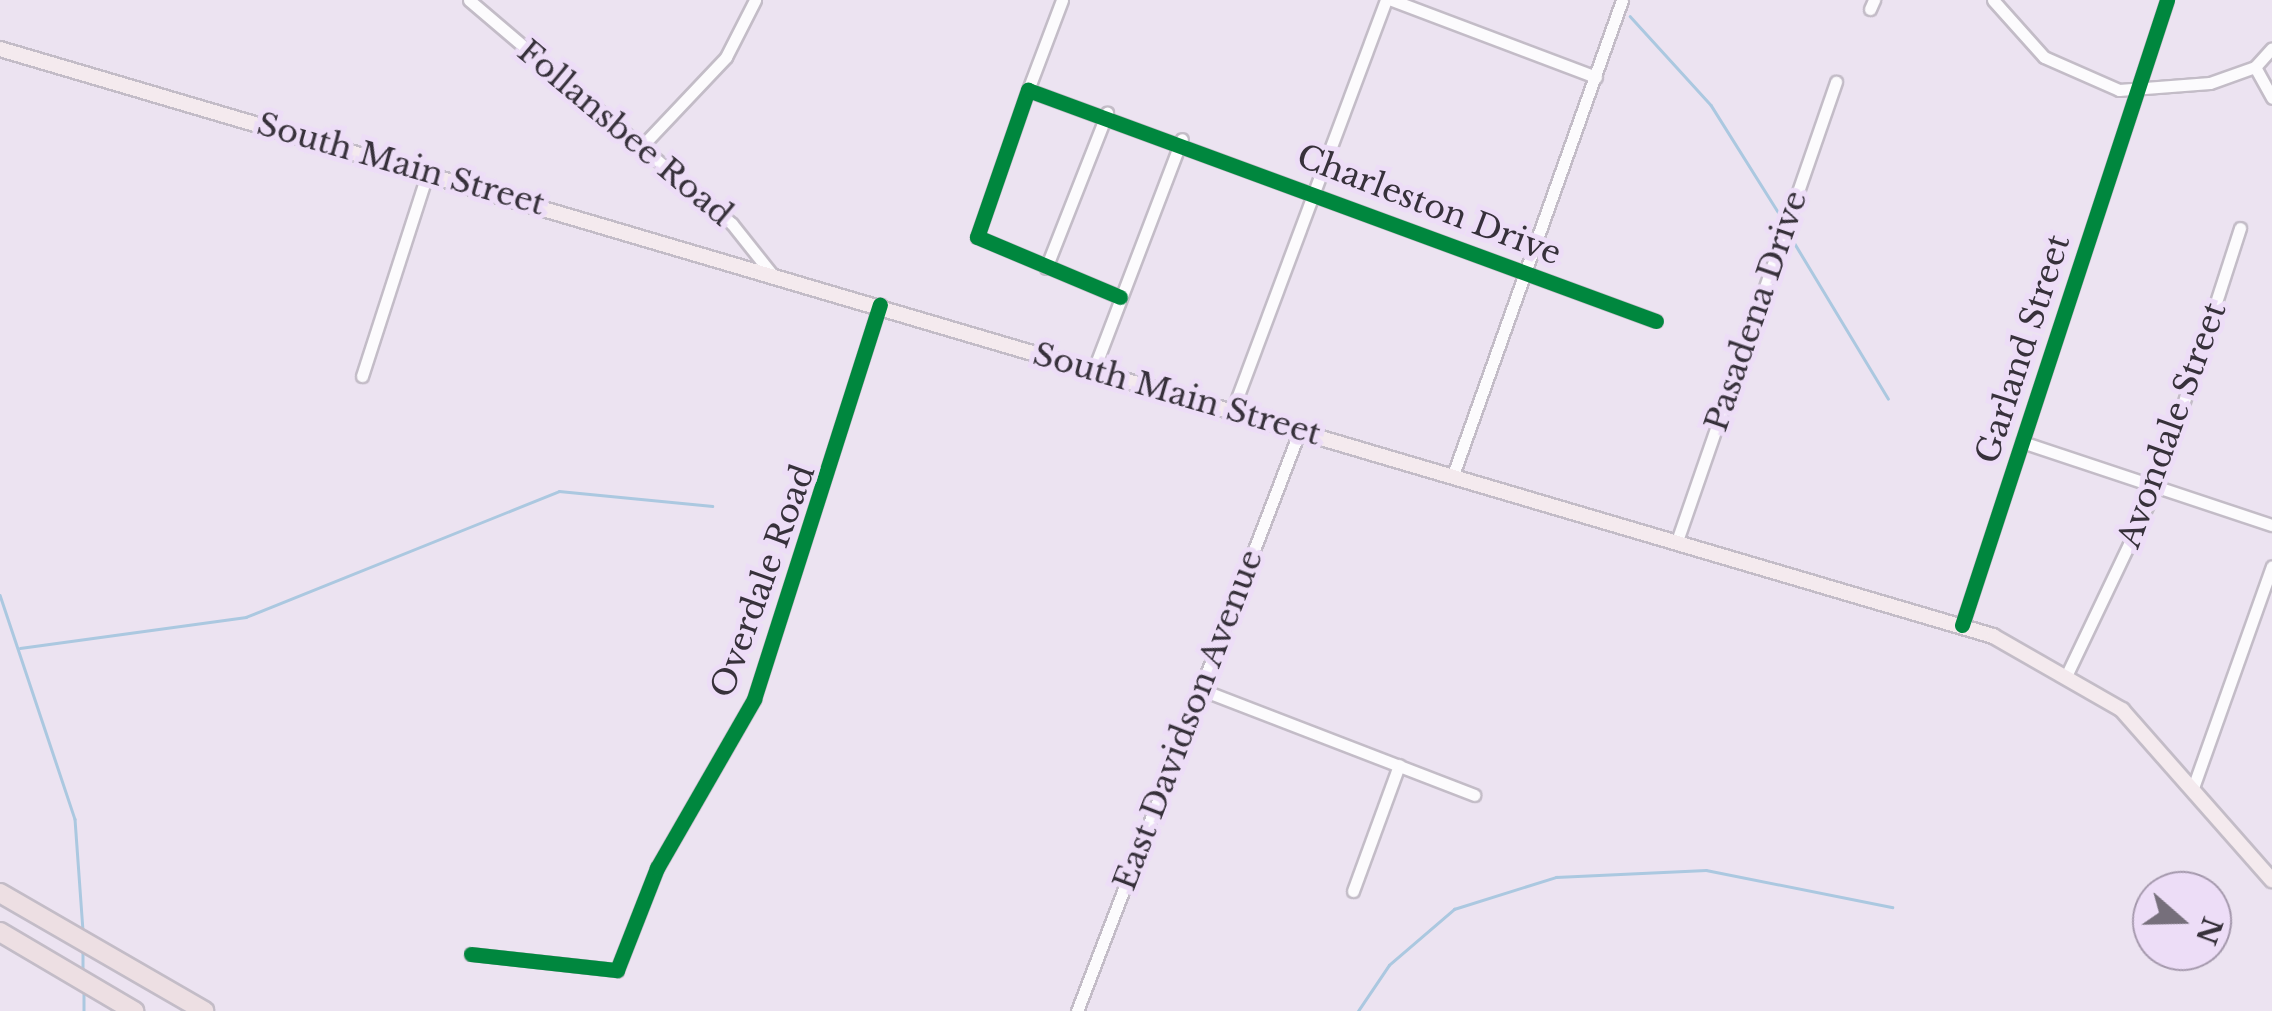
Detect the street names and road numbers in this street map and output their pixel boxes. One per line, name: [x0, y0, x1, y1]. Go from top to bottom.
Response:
street label: Follansbee Road: [510, 32, 740, 234]
street label: South Main Street: [253, 105, 549, 223]
street label: Charleston Drive: [1292, 137, 1566, 273]
street label: Pasadena Drive: [1697, 186, 1815, 436]
street label: Garland Street: [1968, 230, 2078, 468]
street label: Avondale Street: [2110, 297, 2234, 553]
street label: South Main Street: [1029, 335, 1325, 453]
street label: Overdale Road: [703, 459, 823, 703]
street label: East Davidson Avenue: [1105, 544, 1271, 896]

